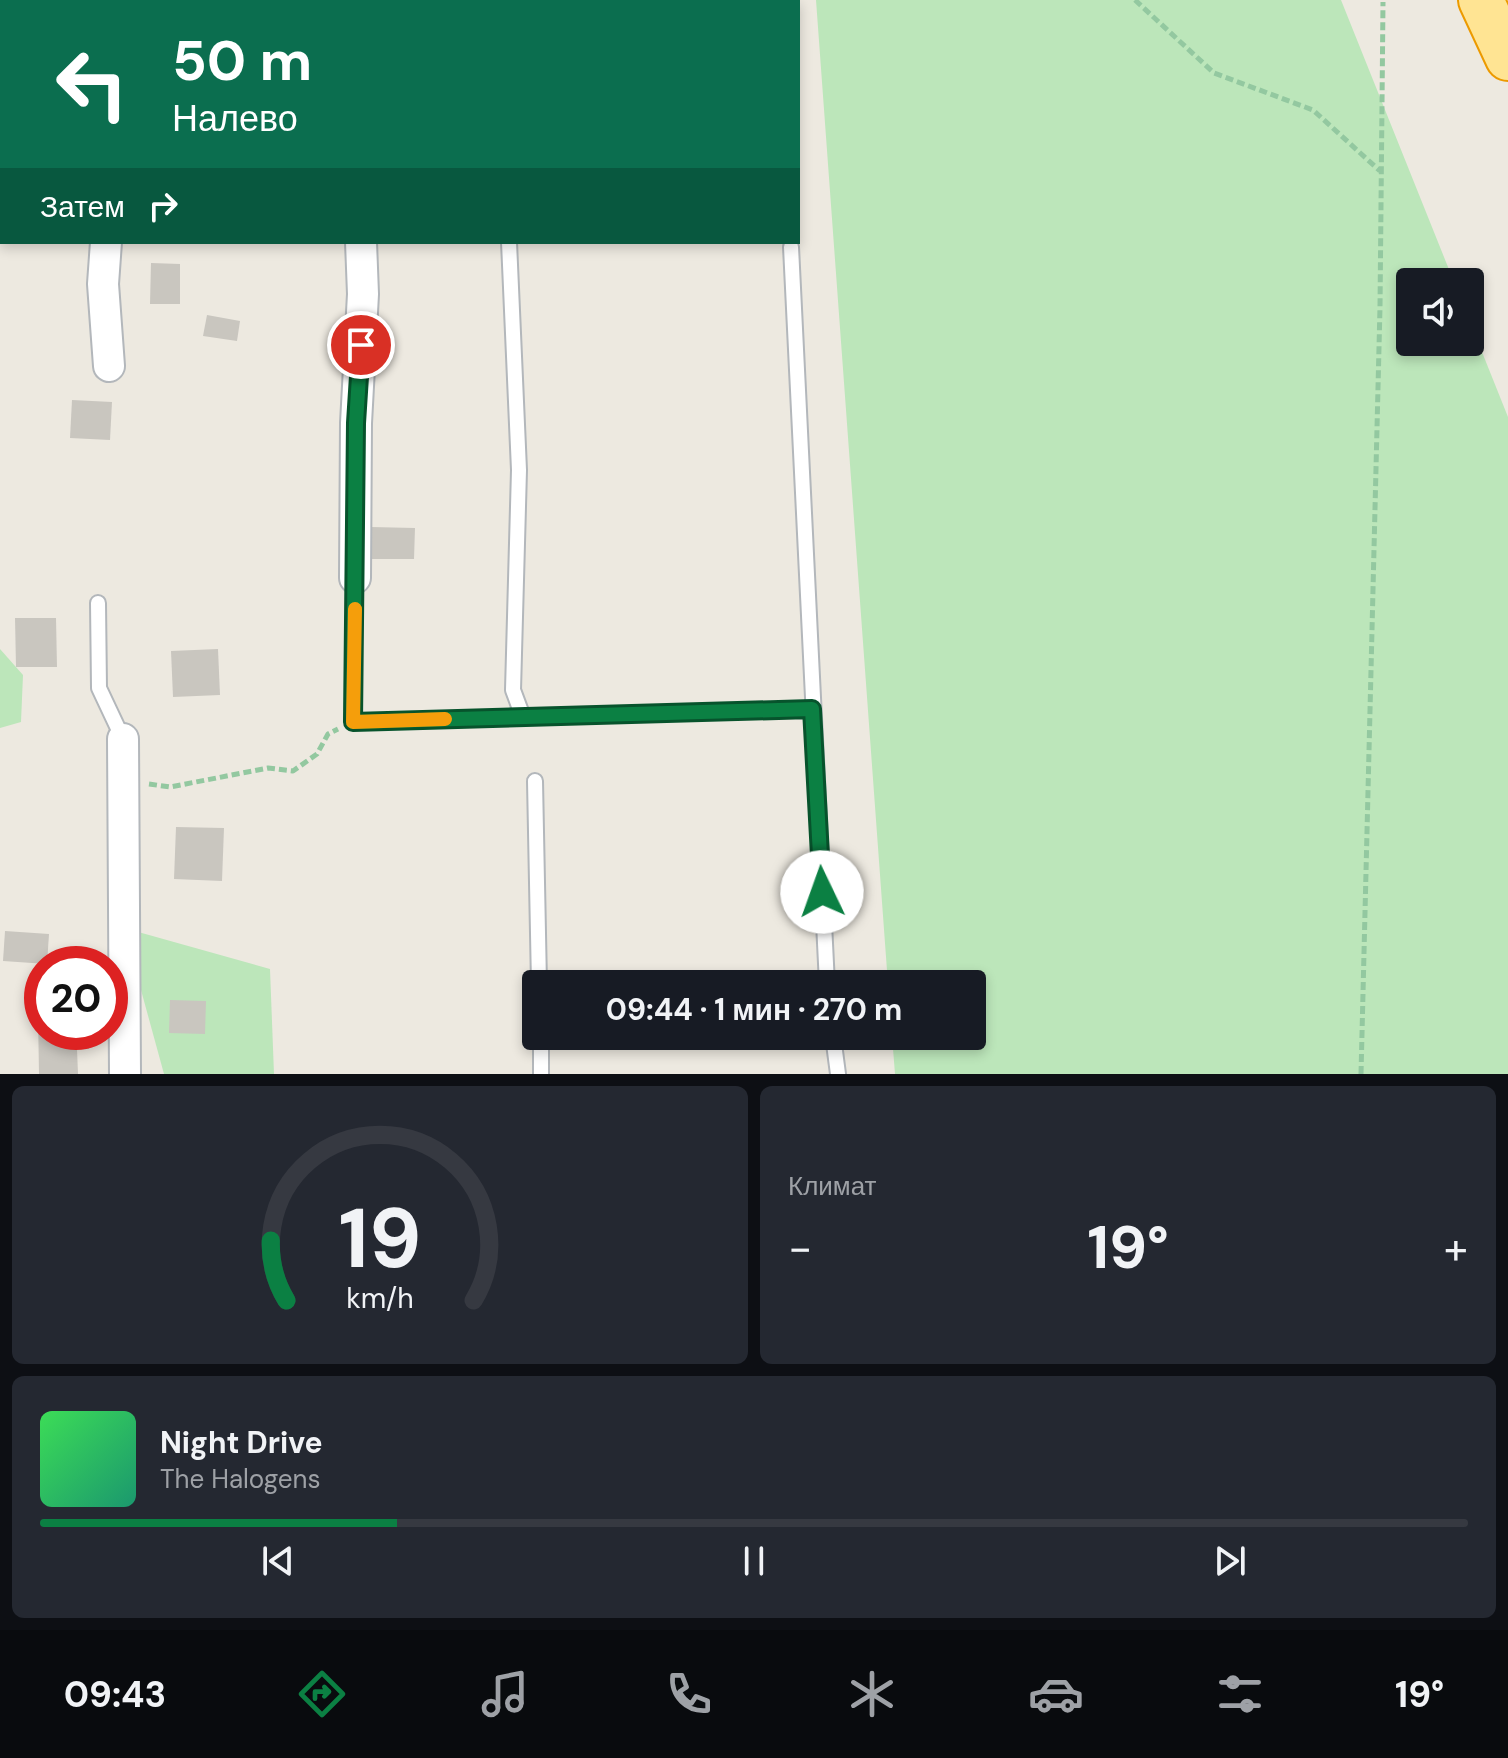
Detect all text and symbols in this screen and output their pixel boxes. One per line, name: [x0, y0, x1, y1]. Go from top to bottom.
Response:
text: 50 m: [172, 24, 312, 97]
icon: left: [40, 32, 144, 136]
text: Налево: [172, 95, 298, 142]
icon: right: [141, 184, 185, 228]
text: Затем: [40, 187, 125, 226]
map controls: [1396, 268, 1484, 356]
button: sound: [1396, 268, 1484, 356]
pin: [327, 311, 395, 379]
icon: arrive: [339, 323, 383, 367]
position arrow: [780, 850, 864, 934]
speed limit sign: 20: [24, 946, 128, 1050]
text: 09:44 · 1 мин · 270 m: [606, 990, 902, 1029]
text: Климат: [788, 1169, 877, 1203]
text: 19: [338, 1184, 422, 1293]
text: 19°: [1087, 1208, 1169, 1287]
text: −: [788, 1219, 812, 1277]
text: +: [1444, 1219, 1468, 1277]
text: km/h: [346, 1280, 414, 1317]
text: Night Drive: [160, 1423, 323, 1462]
text: The Halogens: [160, 1462, 320, 1496]
icon: previous: [256, 1539, 300, 1583]
icon: pause: [732, 1539, 776, 1583]
icon: next: [1208, 1539, 1252, 1583]
icon: directions: [294, 1666, 350, 1722]
icon: music: [477, 1666, 533, 1722]
icon: phone: [661, 1666, 717, 1722]
icon: climate: [844, 1666, 900, 1722]
icon: car: [1028, 1666, 1084, 1722]
icon: filters: [1212, 1666, 1268, 1722]
text: 09:43: [64, 1671, 166, 1718]
text: 19°: [1395, 1671, 1444, 1718]

